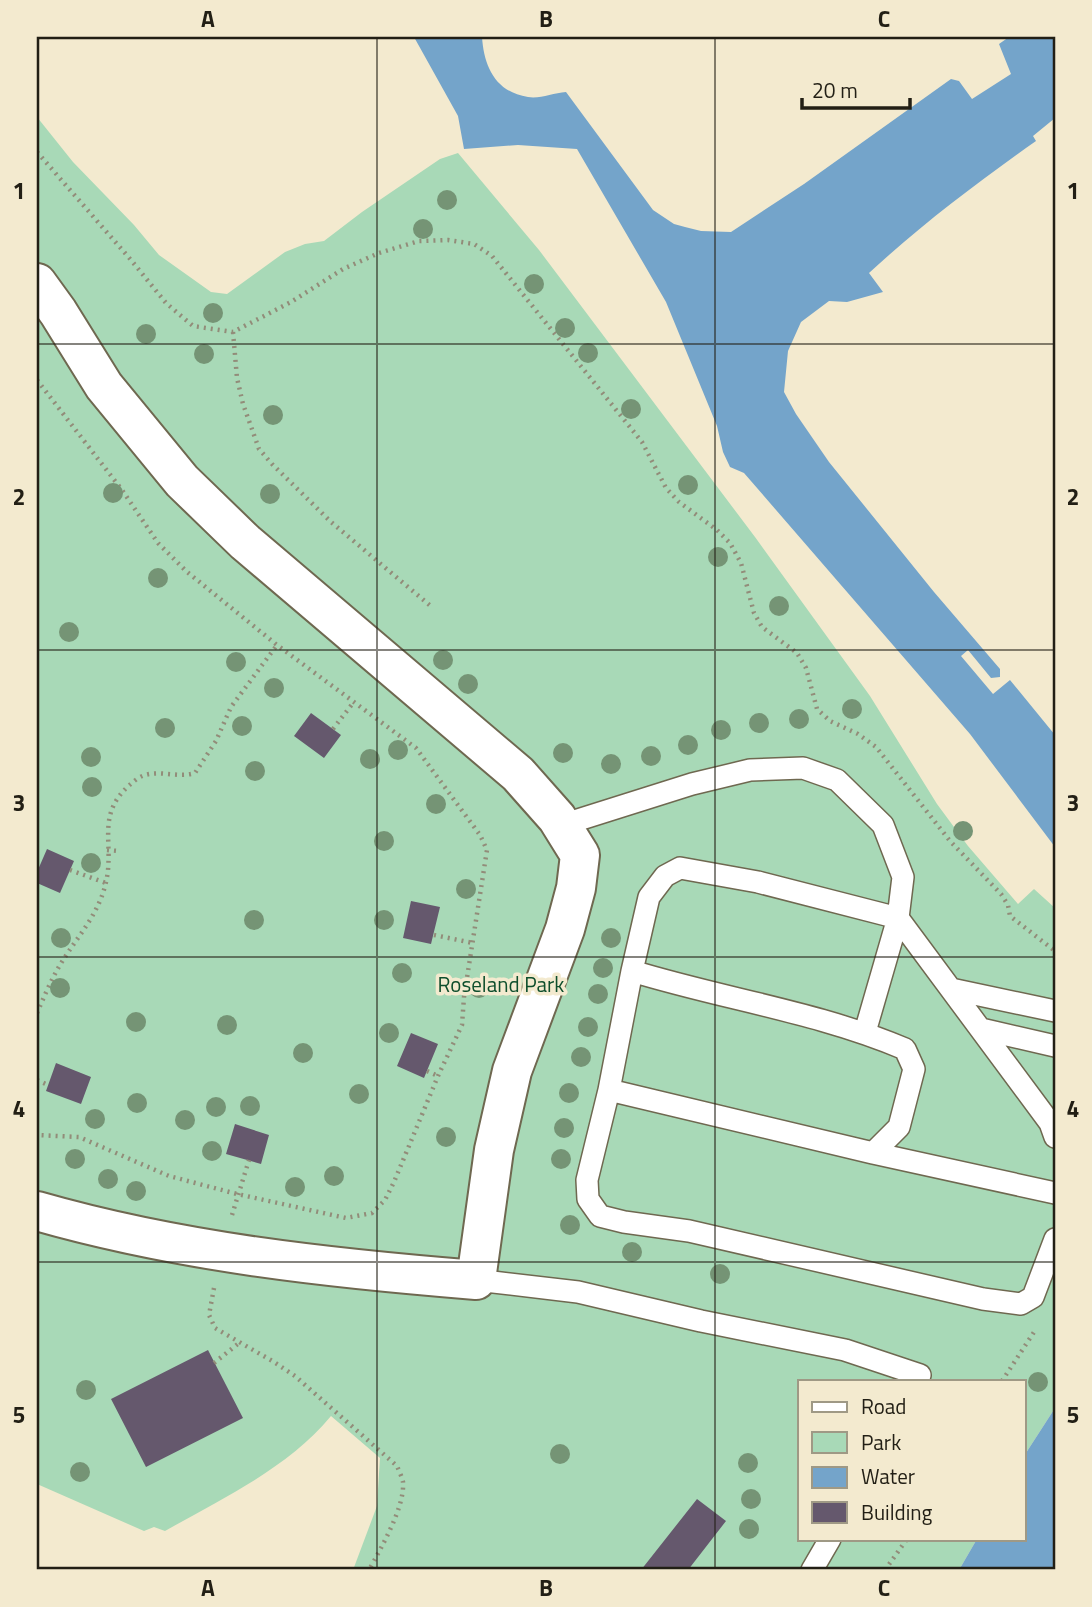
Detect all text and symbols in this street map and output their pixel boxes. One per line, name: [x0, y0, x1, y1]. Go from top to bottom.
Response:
text: A: [201, 1, 215, 36]
text: B: [539, 1, 553, 36]
text: C: [878, 1, 890, 36]
scale bar: [802, 66, 910, 110]
text: 20 m: [812, 74, 858, 106]
text: 1: [13, 173, 25, 208]
text: 1: [1067, 173, 1079, 208]
text: 2: [13, 479, 25, 514]
text: 2: [1067, 479, 1079, 514]
text: 3: [13, 785, 25, 820]
text: 3: [1067, 785, 1079, 820]
park label: Roseland Park: [438, 968, 564, 1000]
text: 4: [13, 1091, 25, 1126]
text: 4: [1067, 1091, 1079, 1126]
legend: [798, 1380, 1026, 1540]
text: Road: [861, 1390, 906, 1422]
text: 5: [13, 1397, 25, 1432]
text: 5: [1067, 1397, 1079, 1432]
text: Park: [861, 1426, 901, 1458]
text: Water: [861, 1460, 915, 1492]
text: Building: [861, 1496, 933, 1528]
text: A: [201, 1570, 215, 1605]
text: B: [539, 1570, 553, 1605]
text: C: [878, 1570, 890, 1605]

